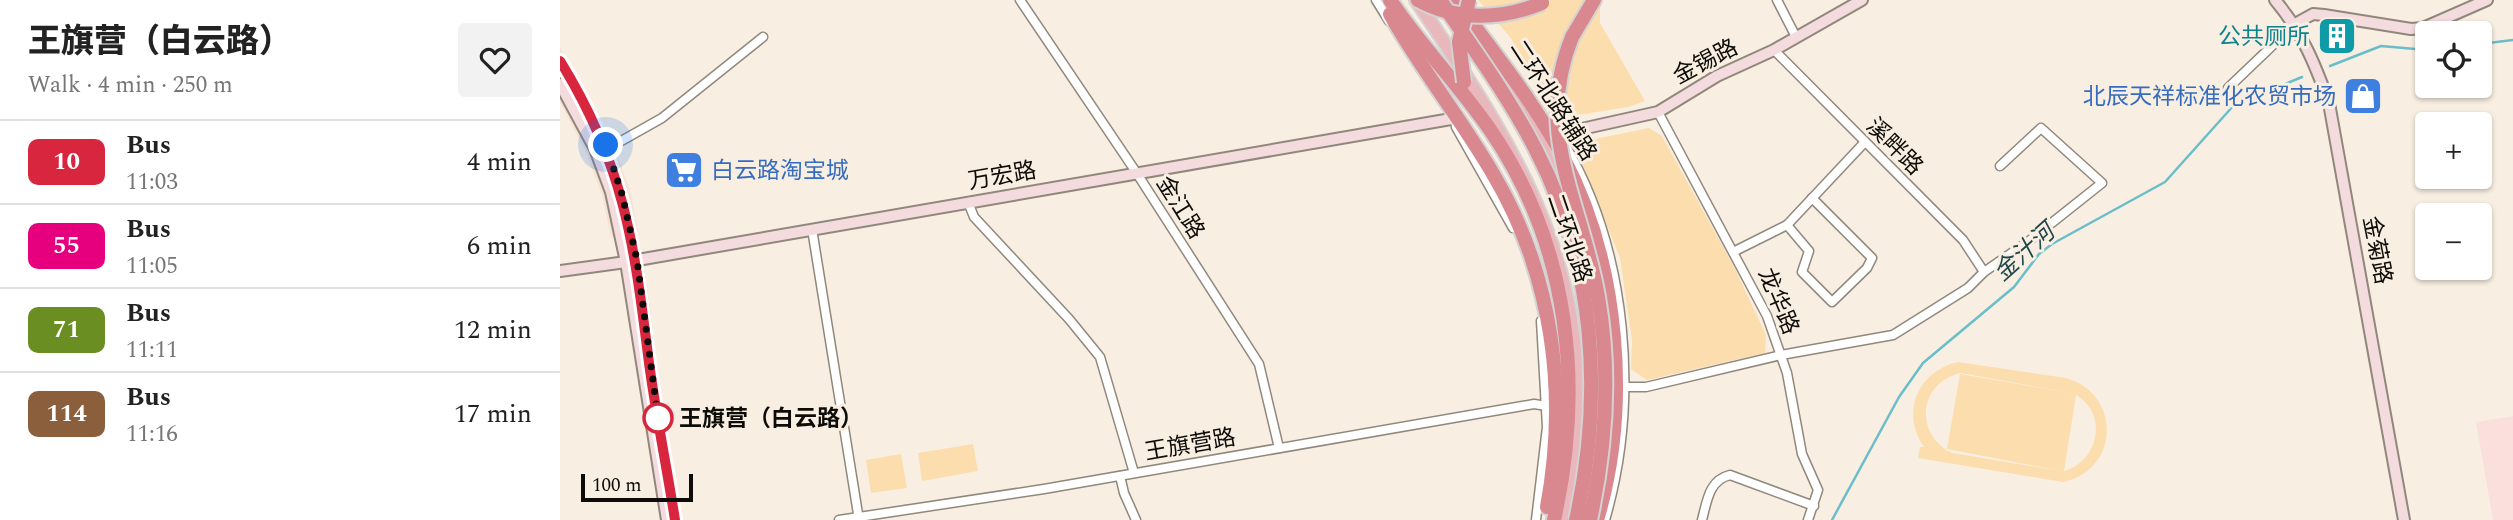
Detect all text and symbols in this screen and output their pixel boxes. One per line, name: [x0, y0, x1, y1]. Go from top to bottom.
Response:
building icon: 公共厕所: [2316, 15, 2358, 57]
text: 王旗营（白云路）: [28, 17, 292, 67]
place label: 公共厕所: [2218, 20, 2310, 55]
map controls: [2415, 21, 2492, 280]
button: locate: [2415, 21, 2492, 98]
button: heart: [458, 23, 532, 97]
street label: 金锡路: [1667, 31, 1744, 94]
street label: 二环北路辅路: [1500, 33, 1605, 168]
text: Walk · 4 min · 250 m: [28, 68, 233, 103]
shop icon: 北辰天祥标准化农贸市场: [2342, 75, 2384, 117]
place label: 北辰天祥标准化农贸市场: [2083, 80, 2336, 115]
street label: 溪畔路: [1857, 110, 1931, 184]
button: +: [2415, 112, 2492, 189]
text: Bus: [126, 125, 171, 165]
your location: [588, 127, 623, 162]
text: 4 min: [467, 142, 532, 182]
text: 10: [53, 144, 80, 180]
supermarket icon: 白云路淘宝城: [663, 149, 705, 191]
street label: 万宏路: [965, 153, 1039, 200]
place label: 白云路淘宝城: [711, 154, 849, 189]
text: 11:03: [126, 165, 178, 200]
street label: 金江路: [1147, 169, 1213, 246]
street label: 二环北路: [1537, 189, 1600, 288]
button: −: [2415, 203, 2492, 280]
text: Bus: [126, 209, 171, 249]
water label: 金汁河: [1986, 213, 2066, 290]
street label: 金菊路: [2353, 213, 2400, 287]
text: 6 min: [467, 226, 532, 266]
text: 55: [53, 228, 80, 264]
text: 11:05: [126, 249, 178, 284]
street label: 龙华路: [1748, 263, 1807, 340]
text: Bus: [126, 293, 171, 333]
text: 12 min: [454, 310, 532, 350]
text: 71: [53, 312, 80, 348]
text: 11:11: [126, 333, 178, 368]
text: Bus: [126, 377, 171, 417]
text: 17 min: [454, 394, 532, 434]
text: 114: [46, 396, 87, 432]
place label: 王旗营（白云路）: [679, 402, 863, 437]
marker: 王旗营（白云路）: [643, 403, 673, 433]
text: 11:16: [126, 417, 178, 452]
street label: 王旗营路: [1142, 420, 1239, 471]
scale bar: [581, 471, 693, 503]
text: 100 m: [592, 471, 642, 500]

